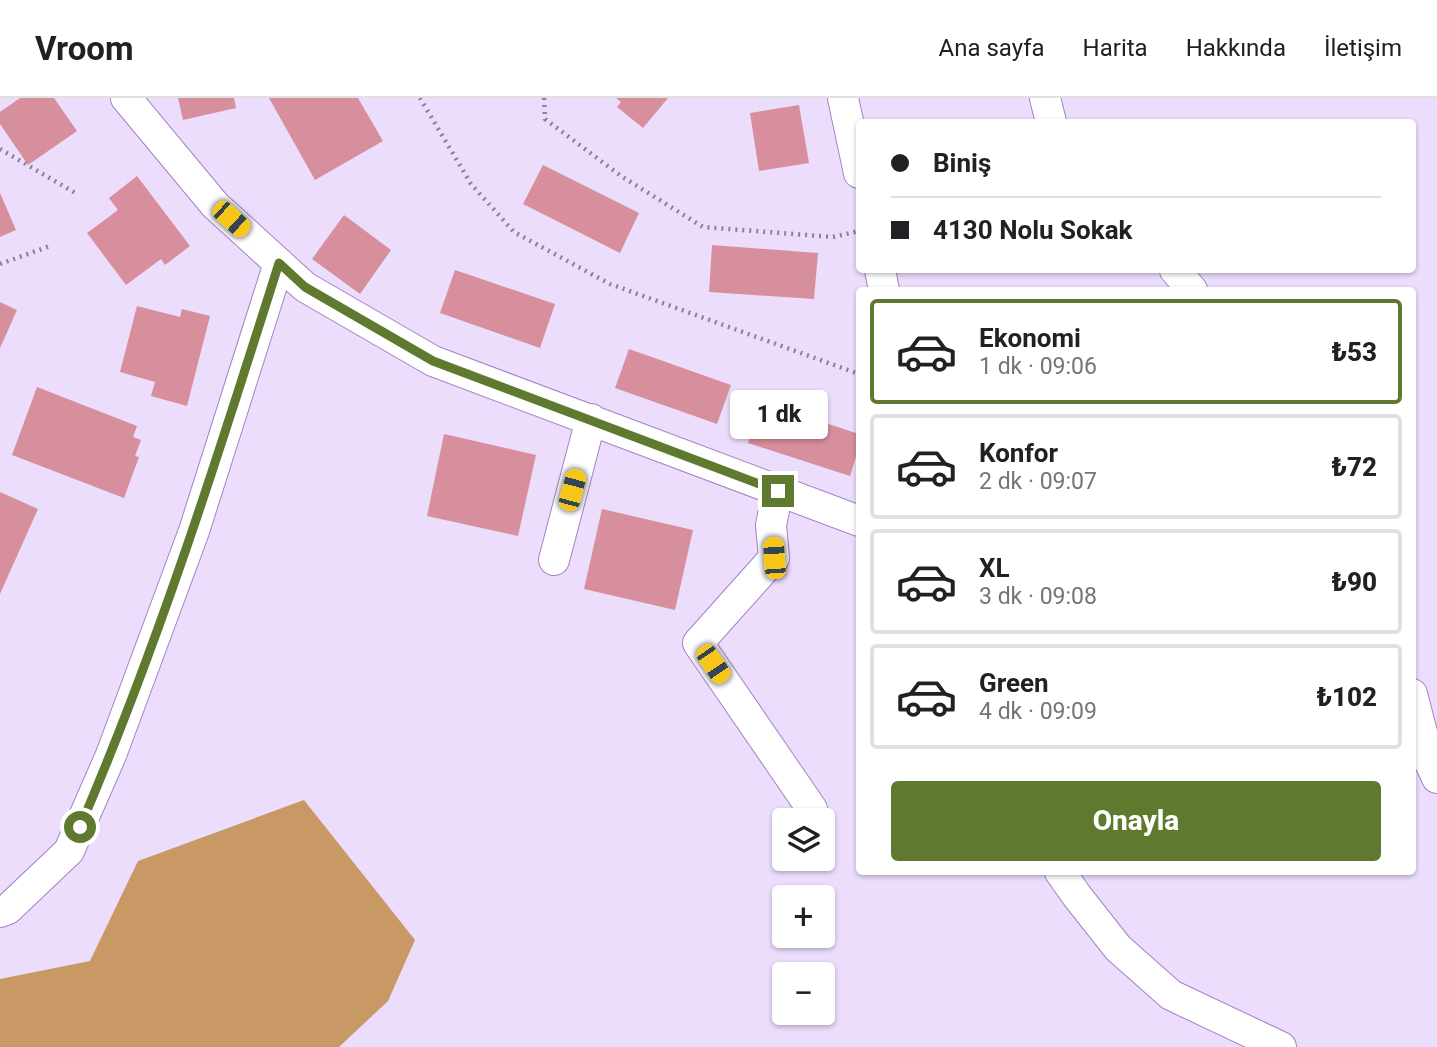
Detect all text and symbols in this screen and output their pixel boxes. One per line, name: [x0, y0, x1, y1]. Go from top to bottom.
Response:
text: Vroom: [35, 29, 134, 68]
text: Ana sayfa: [939, 34, 1045, 62]
text: Harita: [1083, 34, 1148, 62]
text: Hakkında: [1186, 34, 1286, 62]
text: İletişim: [1324, 34, 1402, 62]
text: Biniş: [933, 148, 991, 178]
car: [209, 197, 254, 241]
text: 4130 Nolu Sokak: [933, 215, 1132, 245]
icon: car: [895, 320, 958, 383]
text: Ekonomi: [979, 323, 1081, 353]
text: ₺53: [1331, 337, 1377, 367]
text: 1 dk · 09:06: [979, 353, 1097, 380]
callout: 1 dk: [729, 390, 827, 438]
text: 1 dk: [757, 401, 801, 428]
icon: car: [895, 435, 958, 498]
text: Konfor: [979, 438, 1058, 468]
text: ₺72: [1331, 452, 1377, 482]
car: [557, 467, 588, 513]
text: 2 dk · 09:07: [979, 468, 1097, 495]
route end: [762, 475, 794, 507]
car: [763, 536, 786, 580]
icon: car: [895, 550, 958, 613]
text: XL: [979, 553, 1010, 583]
text: ₺90: [1331, 567, 1377, 597]
text: 3 dk · 09:08: [979, 583, 1097, 610]
car: [693, 641, 734, 687]
icon: car: [895, 665, 958, 728]
text: Green: [979, 668, 1049, 698]
text: ₺102: [1316, 682, 1377, 712]
text: 4 dk · 09:09: [979, 698, 1097, 725]
button: Onayla: [891, 781, 1381, 861]
map controls: [772, 808, 835, 1025]
button: layers: [772, 808, 835, 871]
route start: [64, 811, 96, 843]
button: +: [772, 885, 835, 948]
button: −: [772, 962, 835, 1025]

